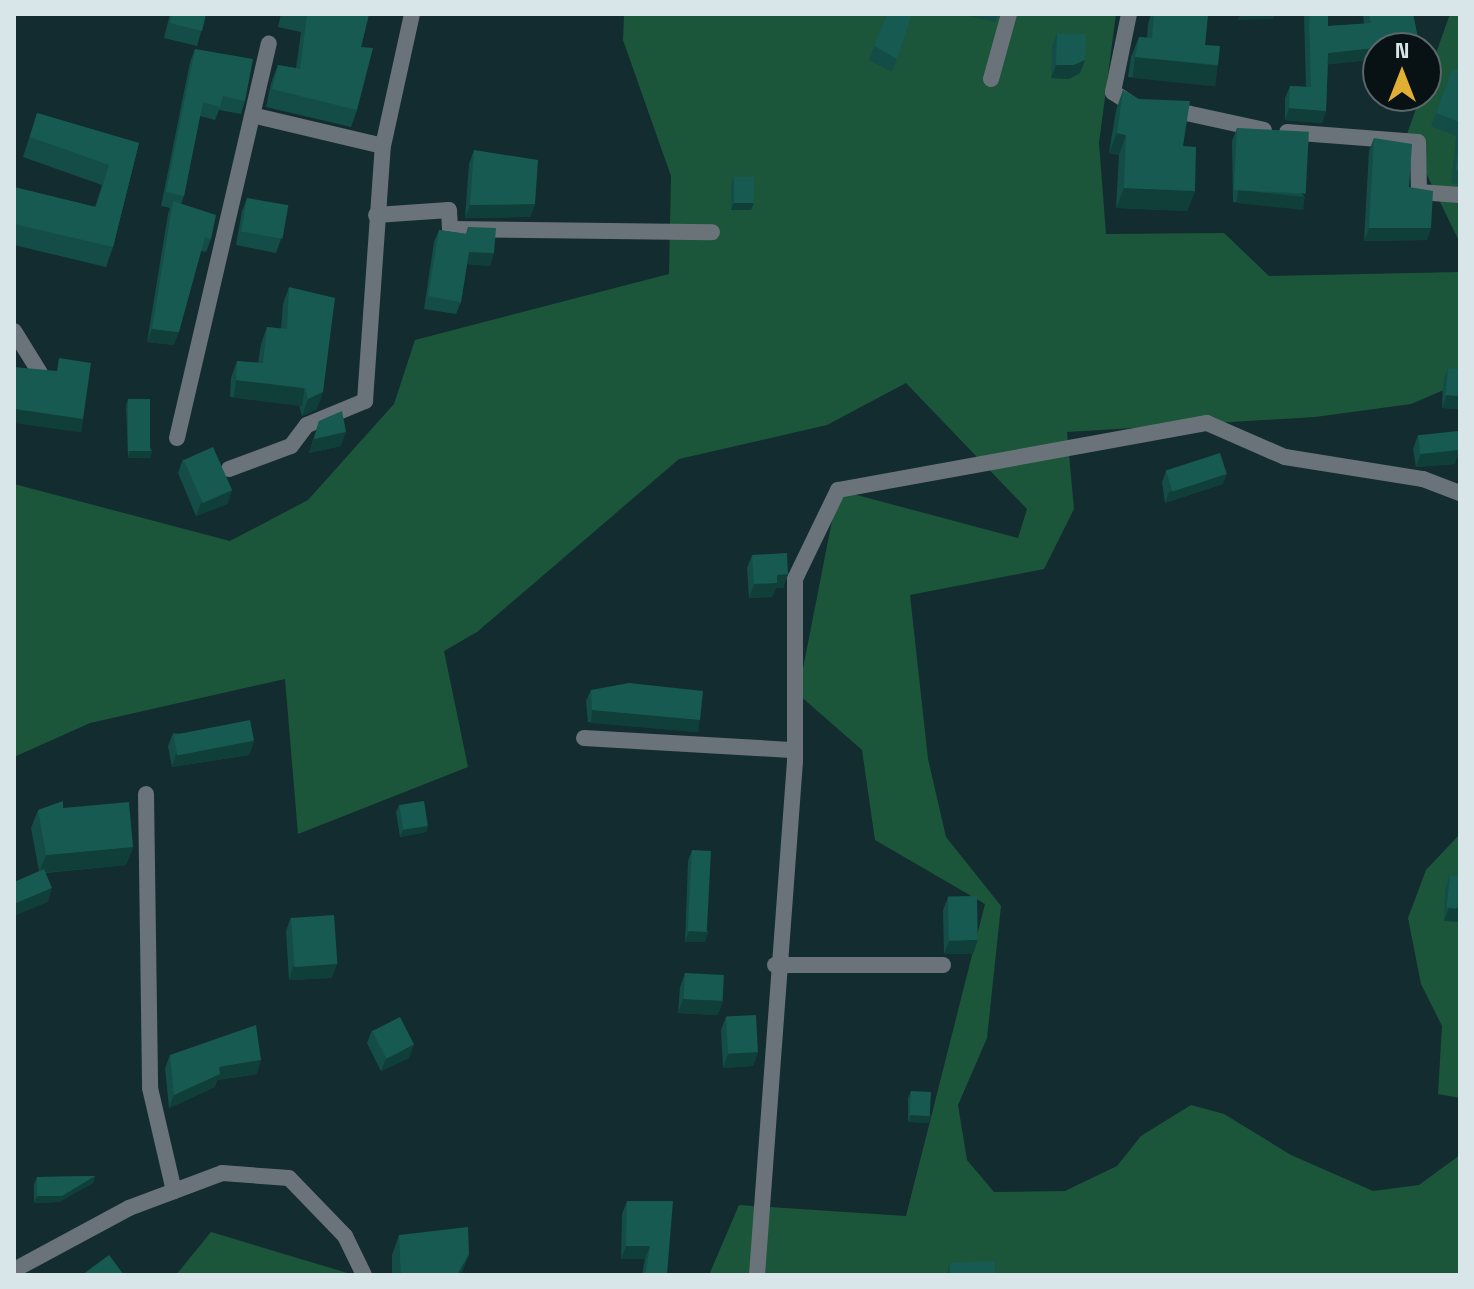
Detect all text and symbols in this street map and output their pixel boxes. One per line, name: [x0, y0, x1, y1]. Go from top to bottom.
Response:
north arrow: [1362, 32, 1442, 112]
text: N: [1395, 36, 1409, 64]

